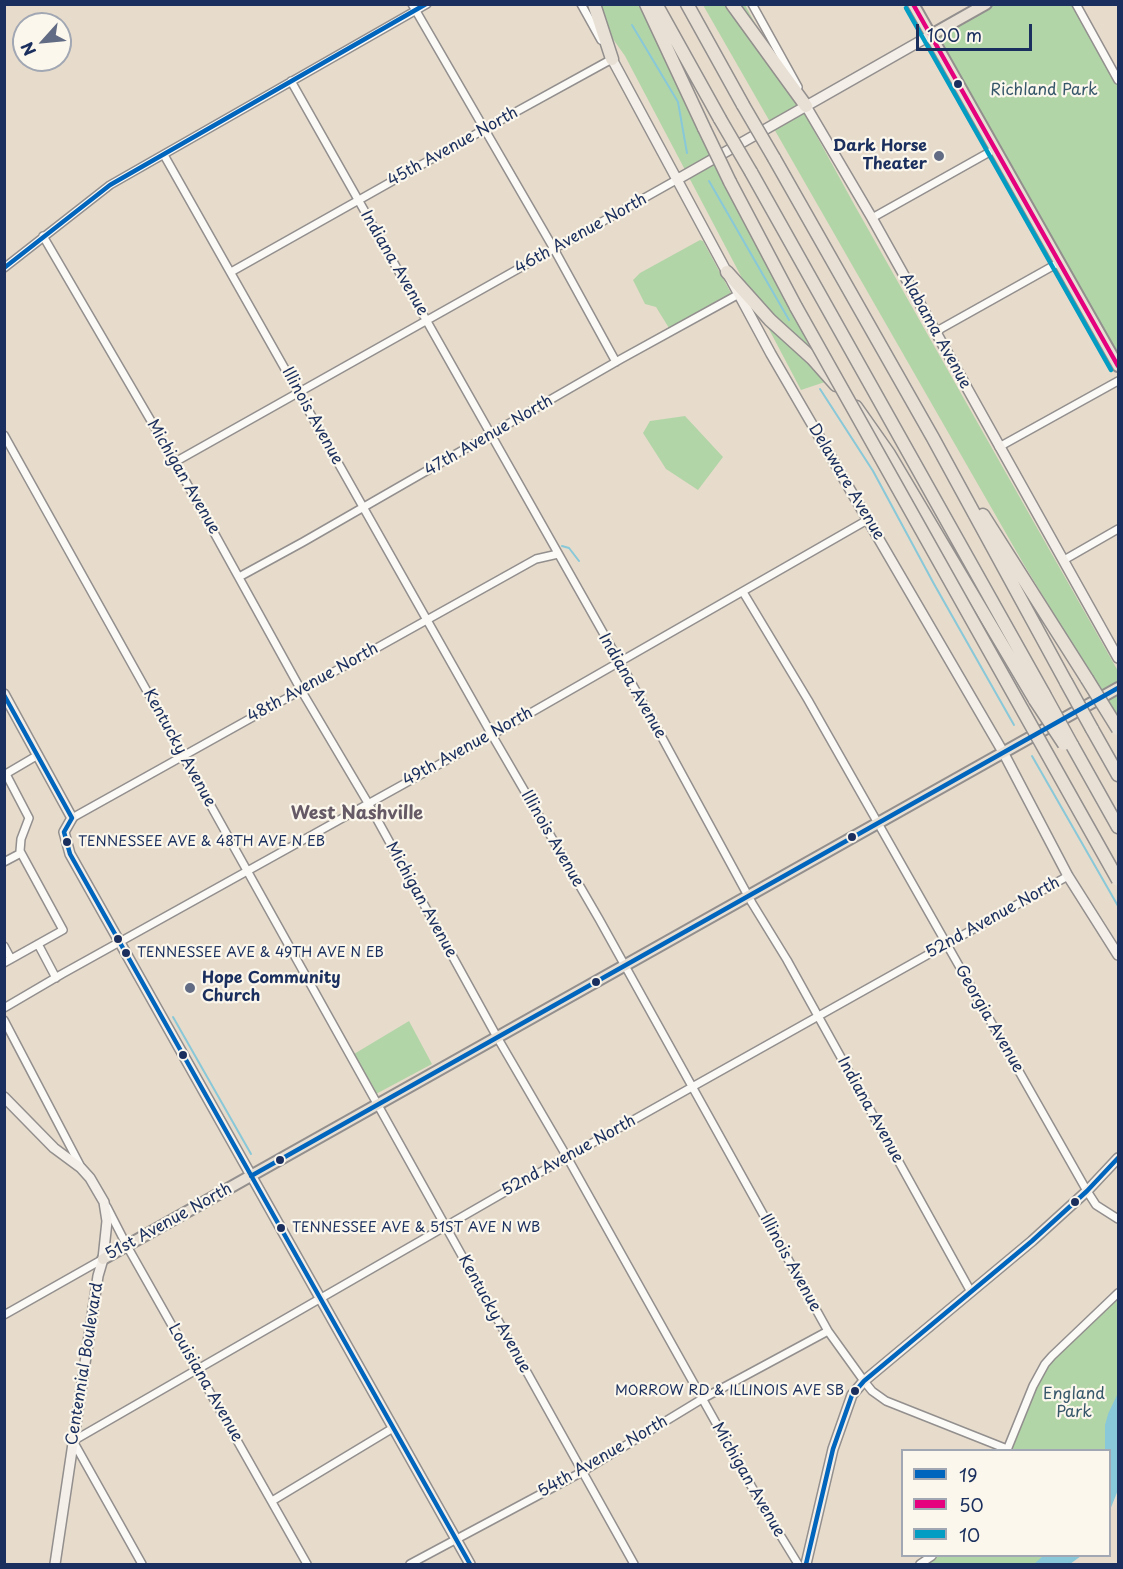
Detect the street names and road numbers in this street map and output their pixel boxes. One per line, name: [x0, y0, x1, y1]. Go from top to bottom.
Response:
street label: 45th Avenue North: [384, 103, 522, 191]
street label: 46th Avenue North: [512, 190, 650, 278]
street label: Indiana Avenue: [356, 207, 432, 319]
street label: Alabama Avenue: [895, 270, 975, 392]
street label: Illinois Avenue: [277, 364, 347, 468]
street label: 47th Avenue North: [421, 391, 557, 481]
street label: Michigan Avenue: [142, 416, 224, 538]
street label: Delaware Avenue: [804, 420, 888, 544]
street label: Indiana Avenue: [594, 630, 670, 742]
street label: 48th Avenue North: [244, 639, 382, 727]
street label: Kentucky Avenue: [139, 686, 219, 810]
street label: 49th Avenue North: [400, 703, 536, 791]
street label: Illinois Avenue: [517, 787, 587, 891]
street label: Michigan Avenue: [381, 839, 461, 961]
street label: 52nd Avenue North: [923, 873, 1063, 963]
street label: Georgia Avenue: [950, 962, 1028, 1076]
street label: Indiana Avenue: [833, 1054, 907, 1166]
street label: 52nd Avenue North: [499, 1111, 639, 1201]
street label: 51st Avenue North: [103, 1179, 235, 1265]
street label: Illinois Avenue: [755, 1211, 825, 1315]
street label: Kentucky Avenue: [454, 1252, 534, 1376]
street label: Centennial Boulevard: [63, 1281, 107, 1447]
street label: Louisiana Avenue: [163, 1321, 247, 1445]
street label: 54th Avenue North: [535, 1412, 671, 1502]
street label: Michigan Avenue: [707, 1419, 789, 1541]

